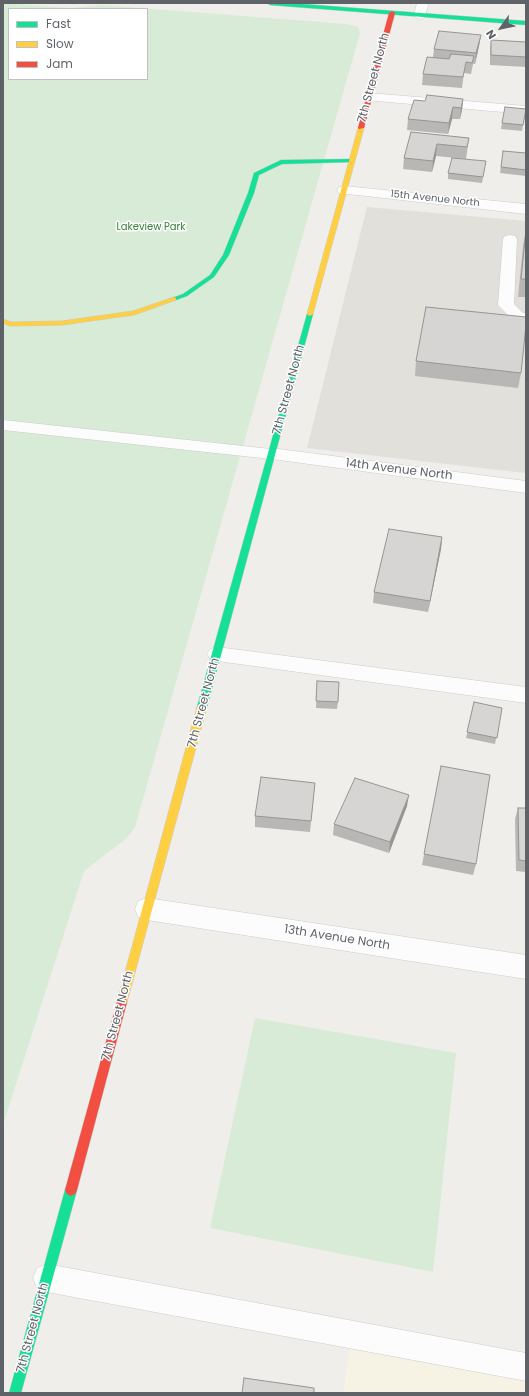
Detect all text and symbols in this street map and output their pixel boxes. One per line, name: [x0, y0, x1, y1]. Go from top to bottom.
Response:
legend: [8, 8, 148, 80]
north arrow: [481, 8, 521, 48]
text: Fast: [46, 15, 71, 32]
text: N: [482, 27, 500, 42]
street label: 7th Street North: [355, 31, 393, 125]
text: Slow: [46, 35, 74, 52]
text: Jam: [46, 55, 73, 72]
street label: 15th Avenue North: [390, 188, 480, 210]
park label: Lakeview Park: [117, 221, 185, 233]
street label: 7th Street North: [270, 343, 308, 437]
street label: 14th Avenue North: [345, 456, 453, 484]
street label: 7th Street North: [185, 656, 223, 750]
street label: 13th Avenue North: [283, 923, 391, 953]
street label: 7th Street North: [99, 969, 137, 1063]
street label: 7th Street North: [14, 1281, 52, 1375]

